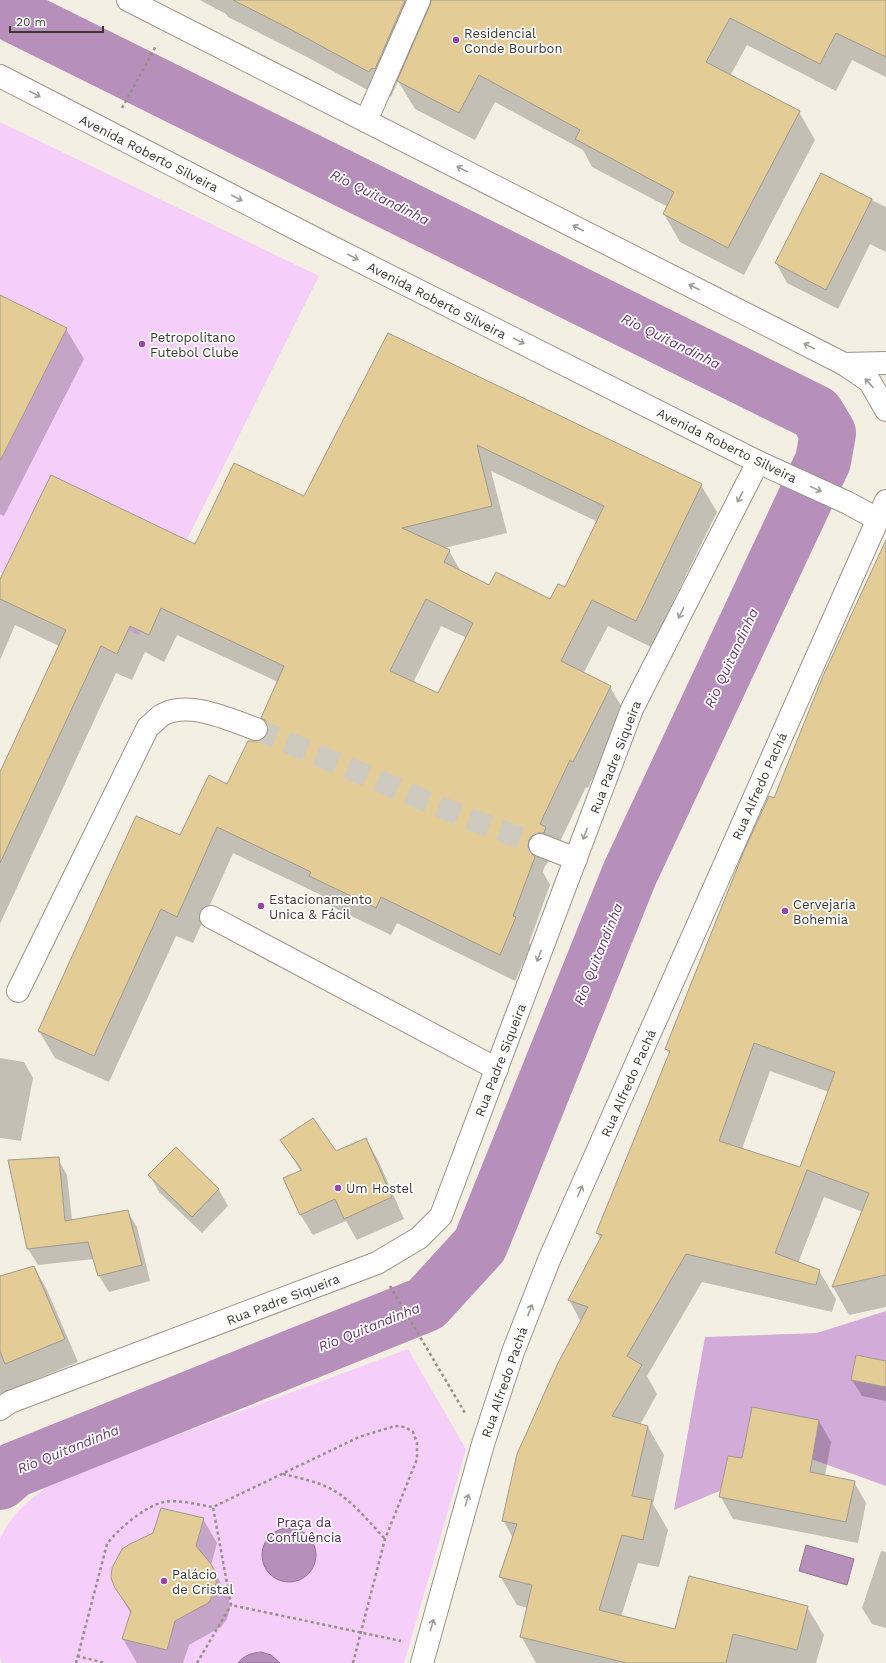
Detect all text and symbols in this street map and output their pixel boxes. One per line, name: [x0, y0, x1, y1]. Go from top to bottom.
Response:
scale bar: [10, 8, 103, 34]
text: 20 m: [16, 15, 46, 29]
place label: Residencial Conde Bourbon: [464, 26, 562, 56]
marker: Residencial Conde Bourbon: [451, 35, 461, 45]
one-way arrow: [28, 91, 40, 99]
street label: Avenida Roberto Silveira: [77, 112, 221, 195]
one-way arrow: [456, 165, 468, 173]
water label: Rio Quitandinha: [328, 166, 432, 228]
one-way arrow: [231, 195, 243, 203]
one-way arrow: [572, 224, 584, 232]
one-way arrow: [347, 254, 359, 262]
street label: Avenida Roberto Silveira: [365, 259, 509, 342]
one-way arrow: [688, 283, 700, 291]
water label: Rio Quitandinha: [619, 310, 723, 372]
place label: Petropolitano Futebol Clube: [150, 330, 239, 360]
one-way arrow: [513, 338, 525, 345]
marker: Petropolitano Futebol Clube: [137, 339, 147, 349]
one-way arrow: [804, 342, 816, 350]
one-way arrow: [865, 378, 874, 388]
street label: Avenida Roberto Silveira: [654, 405, 800, 486]
one-way arrow: [810, 486, 822, 493]
one-way arrow: [736, 490, 743, 502]
water label: Rio Quitandinha: [701, 605, 761, 710]
one-way arrow: [677, 606, 684, 618]
street label: Rua Padre Siqueira: [587, 698, 644, 816]
street label: Rua Alfredo Pachá: [729, 730, 790, 842]
one-way arrow: [581, 828, 589, 840]
place label: Estacionamento Unica & Fácil: [269, 892, 372, 922]
place label: Cervejaria Bohemia: [793, 897, 857, 927]
marker: Estacionamento Unica & Fácil: [256, 901, 266, 911]
water label: Rio Quitandinha: [570, 901, 626, 1007]
marker: Cervejaria Bohemia: [780, 906, 790, 916]
one-way arrow: [535, 949, 543, 961]
street label: Rua Padre Siqueira: [472, 1001, 529, 1119]
street label: Rua Alfredo Pachá: [598, 1027, 659, 1139]
place label: Um Hostel: [346, 1181, 413, 1196]
marker: Um Hostel: [333, 1183, 343, 1193]
one-way arrow: [577, 1185, 584, 1197]
street label: Rua Padre Siqueira: [225, 1271, 342, 1328]
water label: Rio Quitandinha: [316, 1299, 422, 1355]
one-way arrow: [526, 1305, 534, 1317]
street label: Rua Alfredo Pachá: [478, 1324, 531, 1440]
water label: Rio Quitandinha: [15, 1421, 121, 1477]
one-way arrow: [464, 1494, 471, 1507]
park label: Praça da Confluência: [266, 1515, 342, 1545]
place label: Palácio de Cristal: [172, 1567, 233, 1597]
marker: Palácio de Cristal: [159, 1576, 169, 1586]
one-way arrow: [429, 1619, 436, 1632]

